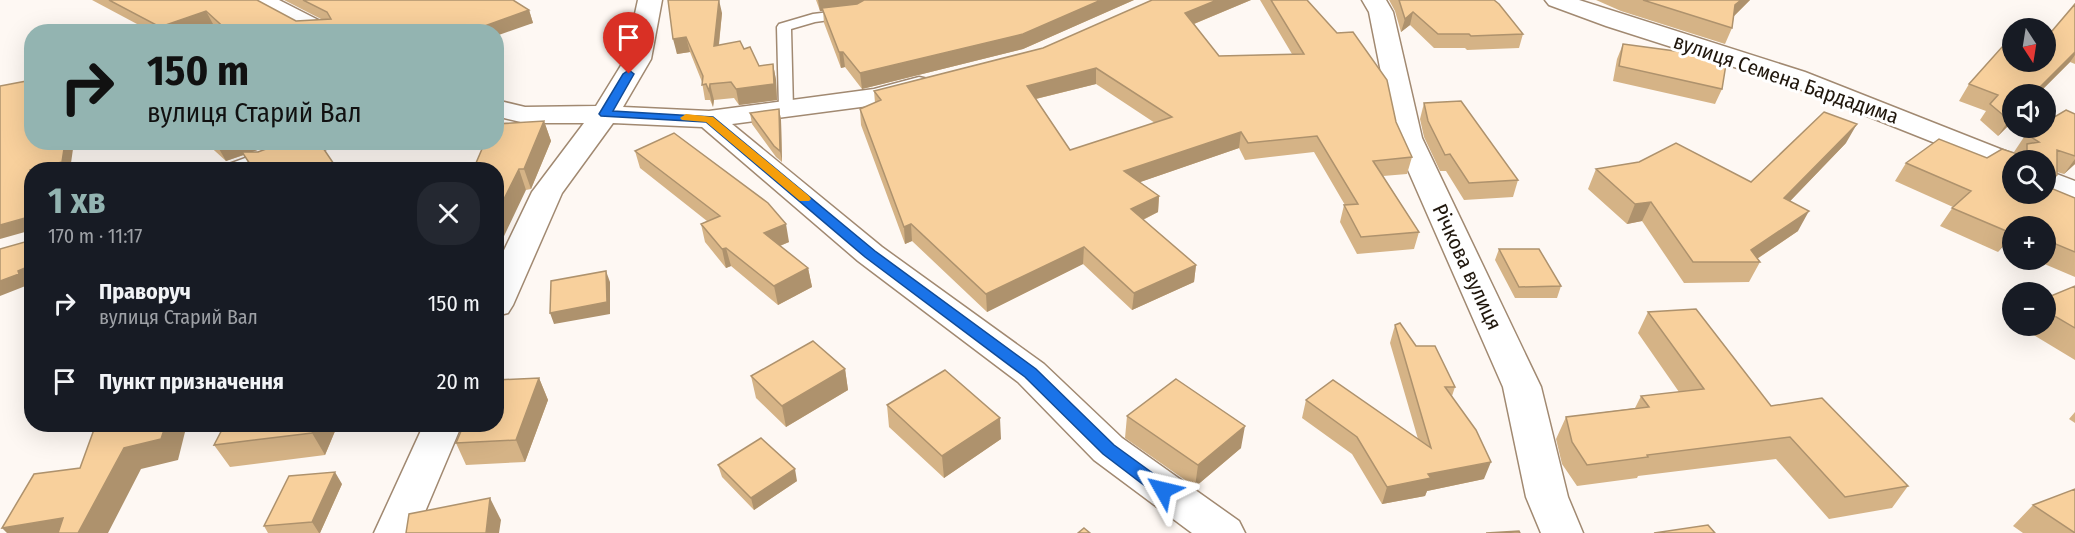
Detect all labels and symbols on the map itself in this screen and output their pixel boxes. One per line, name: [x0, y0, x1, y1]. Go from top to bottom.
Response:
pin: [603, 12, 654, 74]
north arrow: [2002, 18, 2056, 72]
street label: вулиця Семена Бардадима: [1670, 28, 1902, 130]
street label: Річкова вулиця: [1426, 200, 1508, 334]
position arrow: [1131, 458, 1195, 522]

